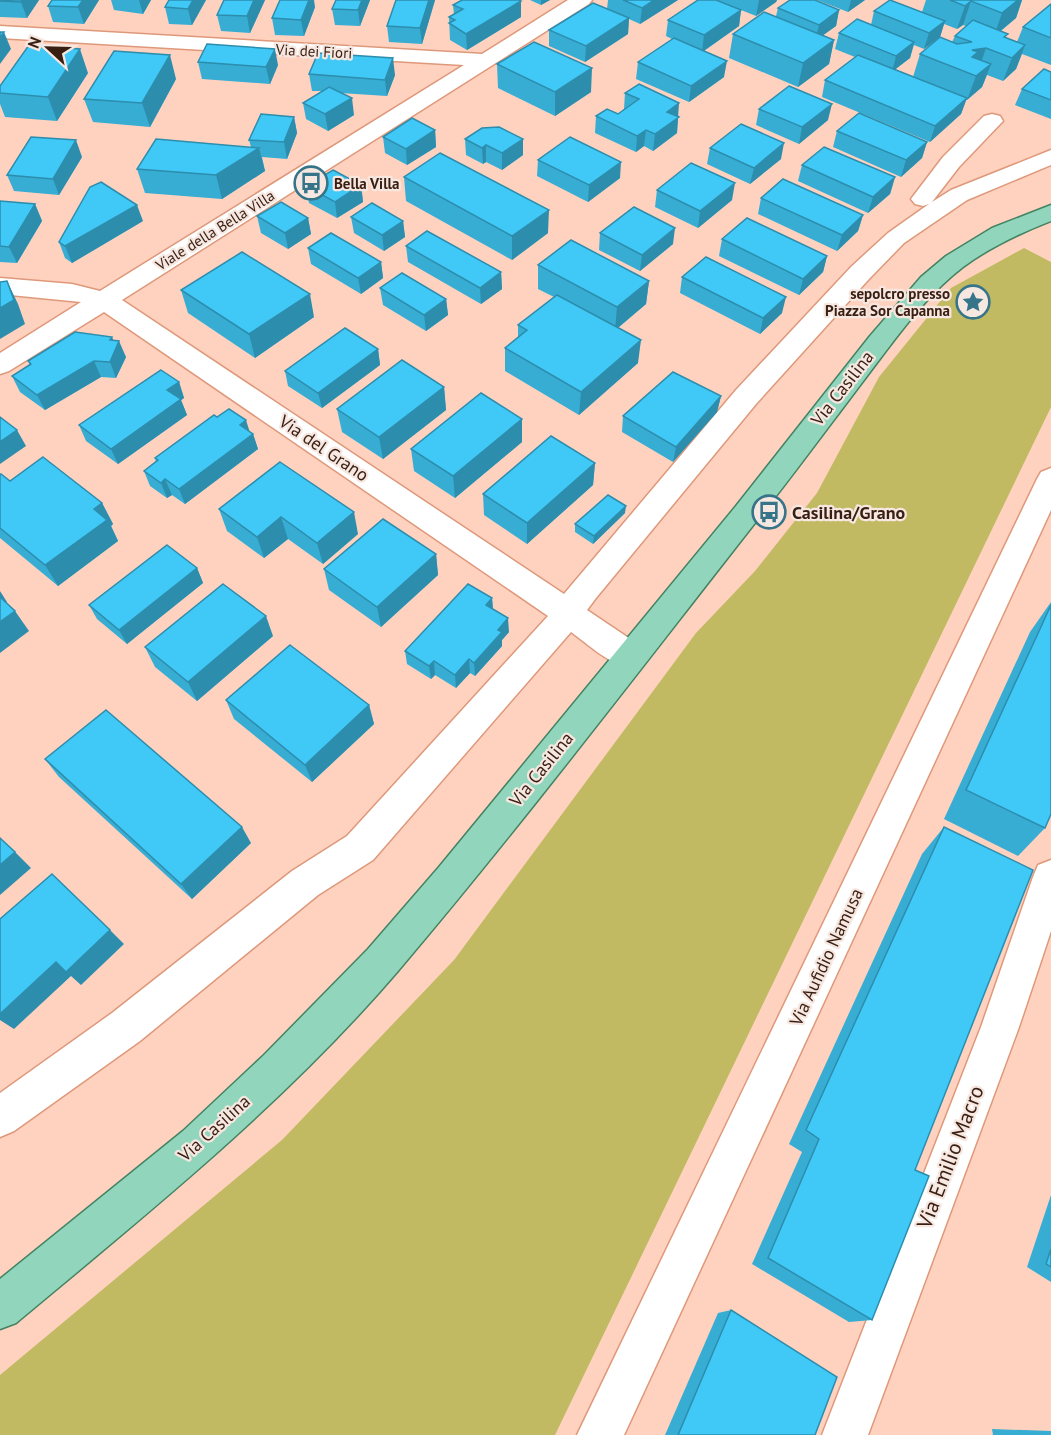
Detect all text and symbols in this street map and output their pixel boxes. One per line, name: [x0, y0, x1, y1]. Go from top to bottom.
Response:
north arrow: [18, 18, 78, 78]
text: N: [23, 34, 45, 51]
street label: Via dei Fiori: [274, 39, 353, 62]
bus stop icon: Bella Villa: [293, 165, 329, 201]
place label: Bella Villa: [334, 174, 399, 193]
street label: Viale della Bella Villa: [151, 186, 278, 275]
place label: sepolcro presso Piazza Sor Capanna: [825, 284, 950, 320]
place icon: sepolcro presso Piazza Sor Capanna: [955, 284, 991, 320]
street label: Via Casilina: [805, 346, 878, 431]
street label: Via del Grano: [274, 409, 373, 486]
bus stop icon: Casilina/Grano: [751, 494, 787, 530]
place label: Casilina/Grano: [792, 501, 905, 524]
street label: Via Casilina: [503, 727, 578, 812]
street label: Via Aufidio Namusa: [784, 885, 868, 1030]
street label: Via Emilio Macro: [910, 1082, 990, 1233]
street label: Via Casilina: [173, 1090, 255, 1167]

